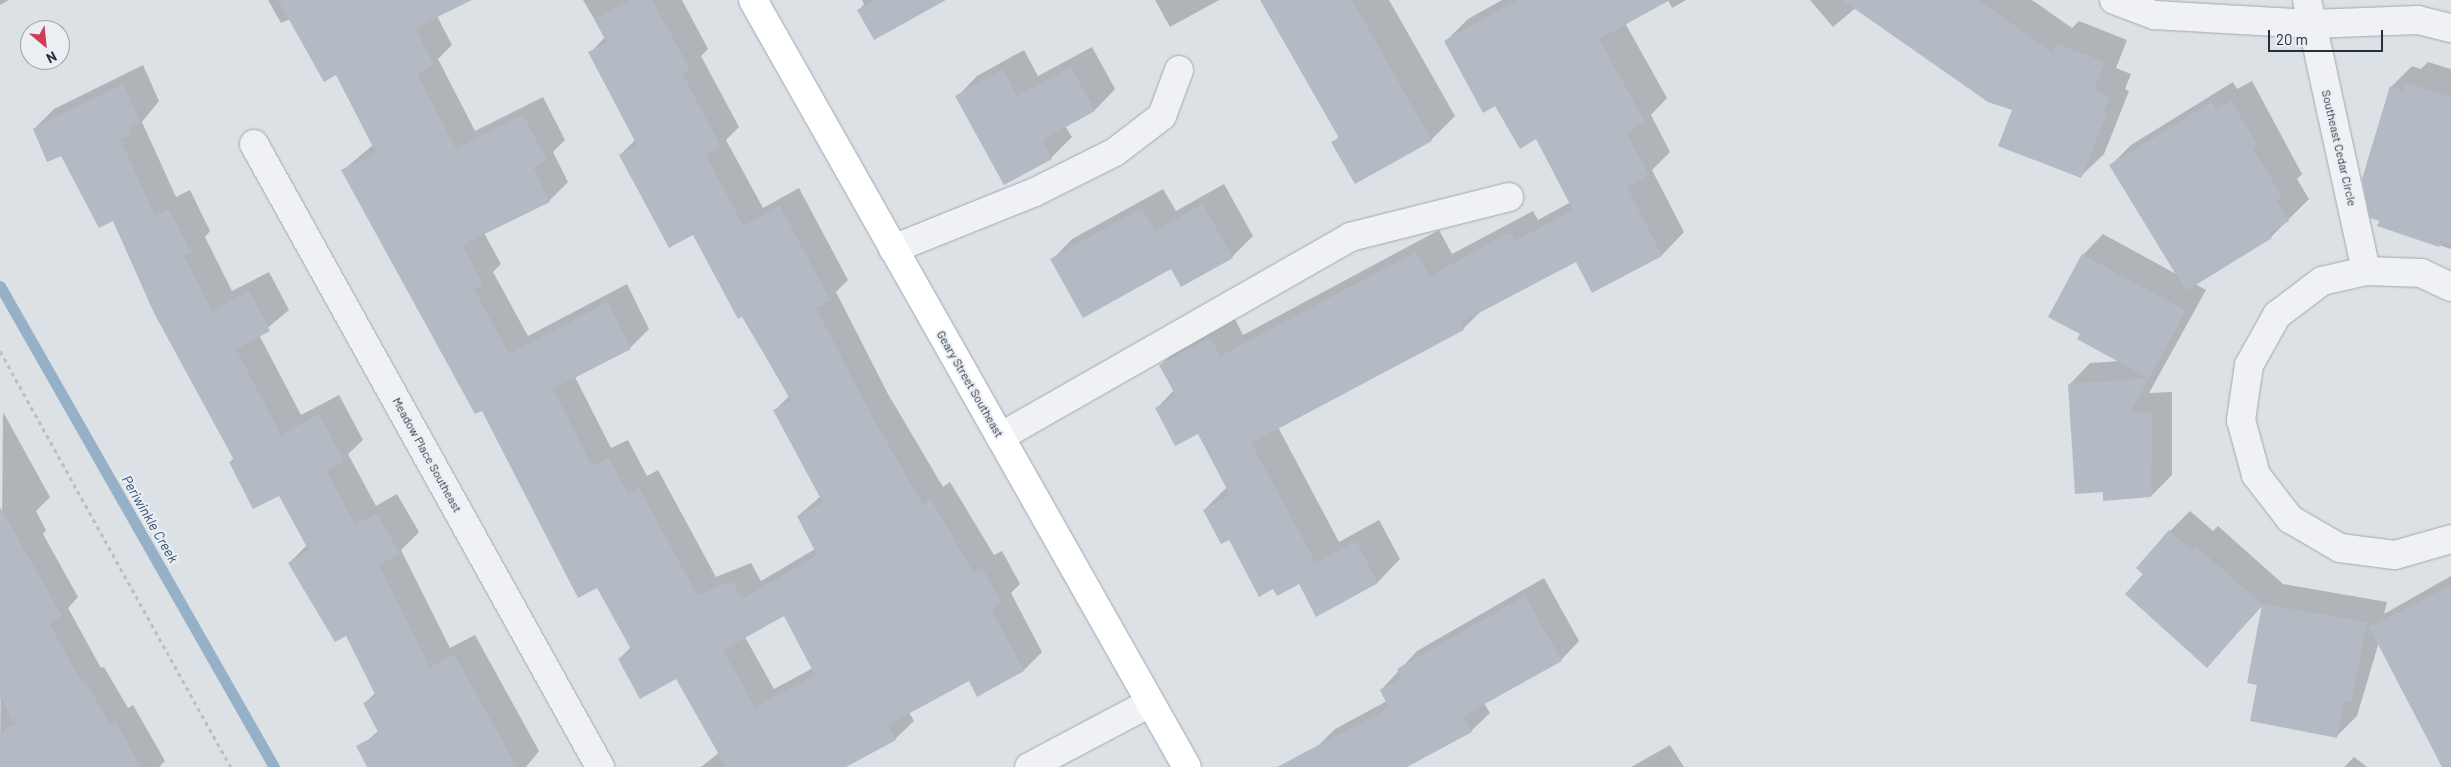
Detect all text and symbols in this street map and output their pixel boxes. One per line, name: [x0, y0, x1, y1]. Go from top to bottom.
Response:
north arrow: [20, 20, 70, 70]
scale bar: [2271, 20, 2386, 52]
text: 20 m: [2276, 30, 2308, 48]
text: N: [44, 48, 60, 67]
street label: Southeast Cedar Circle: [2319, 88, 2359, 208]
street label: Geary Street Southeast: [934, 328, 1006, 440]
street label: Meadow Place Southeast: [389, 395, 465, 515]
water label: Periwinkle Creek: [118, 472, 182, 566]

